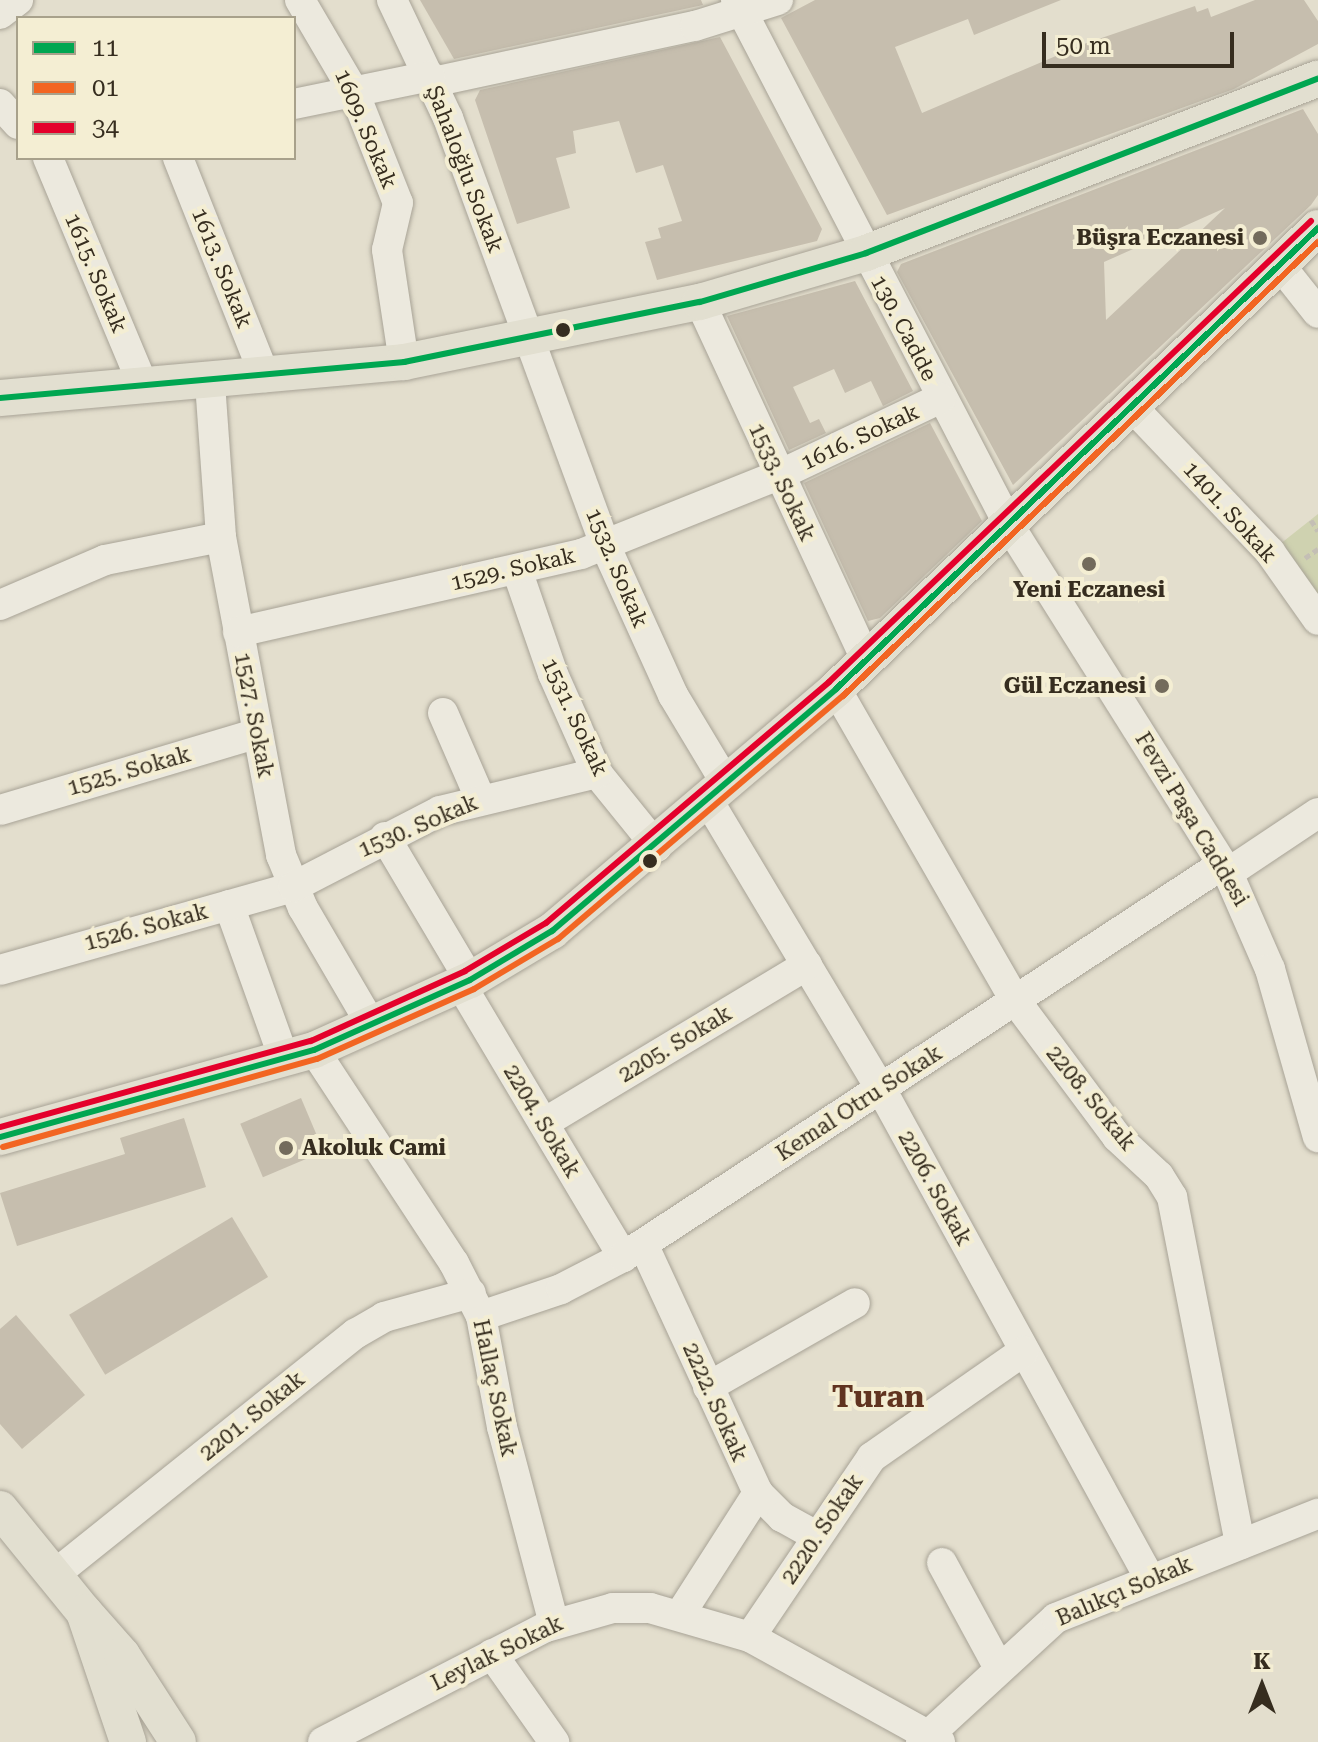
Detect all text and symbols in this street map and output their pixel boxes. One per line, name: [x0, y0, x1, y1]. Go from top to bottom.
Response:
legend: [16, 16, 296, 160]
scale bar: [1046, 16, 1238, 66]
text: 50 m: [1056, 32, 1111, 60]
text: 11: [92, 34, 119, 62]
street label: 1609. Sokak: [329, 65, 403, 193]
text: 01: [92, 74, 119, 102]
street label: Şahaloğlu Sokak: [421, 82, 509, 256]
text: 34: [92, 114, 119, 142]
street label: 1613. Sokak: [186, 204, 258, 332]
street label: 1615. Sokak: [59, 209, 133, 337]
place label: Büşra Eczanesi: [1076, 225, 1244, 251]
marker: Büşra Eczanesi: [1251, 229, 1269, 247]
street label: 130. Cadde: [865, 271, 943, 385]
unlabelled marker: [555, 322, 571, 338]
street label: 1616. Sokak: [797, 398, 923, 476]
street label: 1533. Sokak: [743, 419, 821, 545]
street label: 1401. Sokak: [1178, 456, 1282, 568]
street label: 1532. Sokak: [580, 504, 654, 632]
street label: 1529. Sokak: [448, 542, 578, 596]
marker: Yeni Eczanesi: [1080, 555, 1098, 573]
place label: Yeni Eczanesi: [1013, 577, 1165, 603]
street label: 1527. Sokak: [229, 650, 279, 780]
street label: 1531. Sokak: [536, 654, 614, 780]
place label: Gül Eczanesi: [1004, 673, 1146, 699]
marker: Gül Eczanesi: [1153, 677, 1171, 695]
street label: Fevzi Paşa Caddesi: [1130, 727, 1254, 911]
street label: 1525. Sokak: [64, 741, 194, 801]
street label: 1530. Sokak: [354, 789, 482, 863]
unlabelled marker: [642, 853, 658, 869]
street label: 1526. Sokak: [81, 898, 211, 956]
street label: 2205. Sokak: [614, 1000, 736, 1088]
street label: Kemal Otru Sokak: [771, 1039, 947, 1167]
street label: 2208. Sokak: [1041, 1040, 1141, 1156]
street label: 2204. Sokak: [498, 1060, 586, 1182]
street label: 2206. Sokak: [893, 1126, 977, 1250]
place label: Akoluk Cami: [302, 1135, 446, 1161]
marker: Akoluk Cami: [277, 1139, 295, 1157]
street label: Hallaç Sokak: [468, 1317, 522, 1459]
street label: 2222. Sokak: [677, 1339, 753, 1465]
street label: 2201. Sokak: [194, 1366, 310, 1466]
district label: Turan: [832, 1379, 924, 1415]
street label: 2220. Sokak: [776, 1469, 868, 1589]
street label: Balıkçı Sokak: [1052, 1550, 1196, 1632]
street label: Leylak Sokak: [427, 1610, 567, 1696]
north arrow: [1222, 1646, 1302, 1726]
text: K: [1253, 1649, 1271, 1674]

